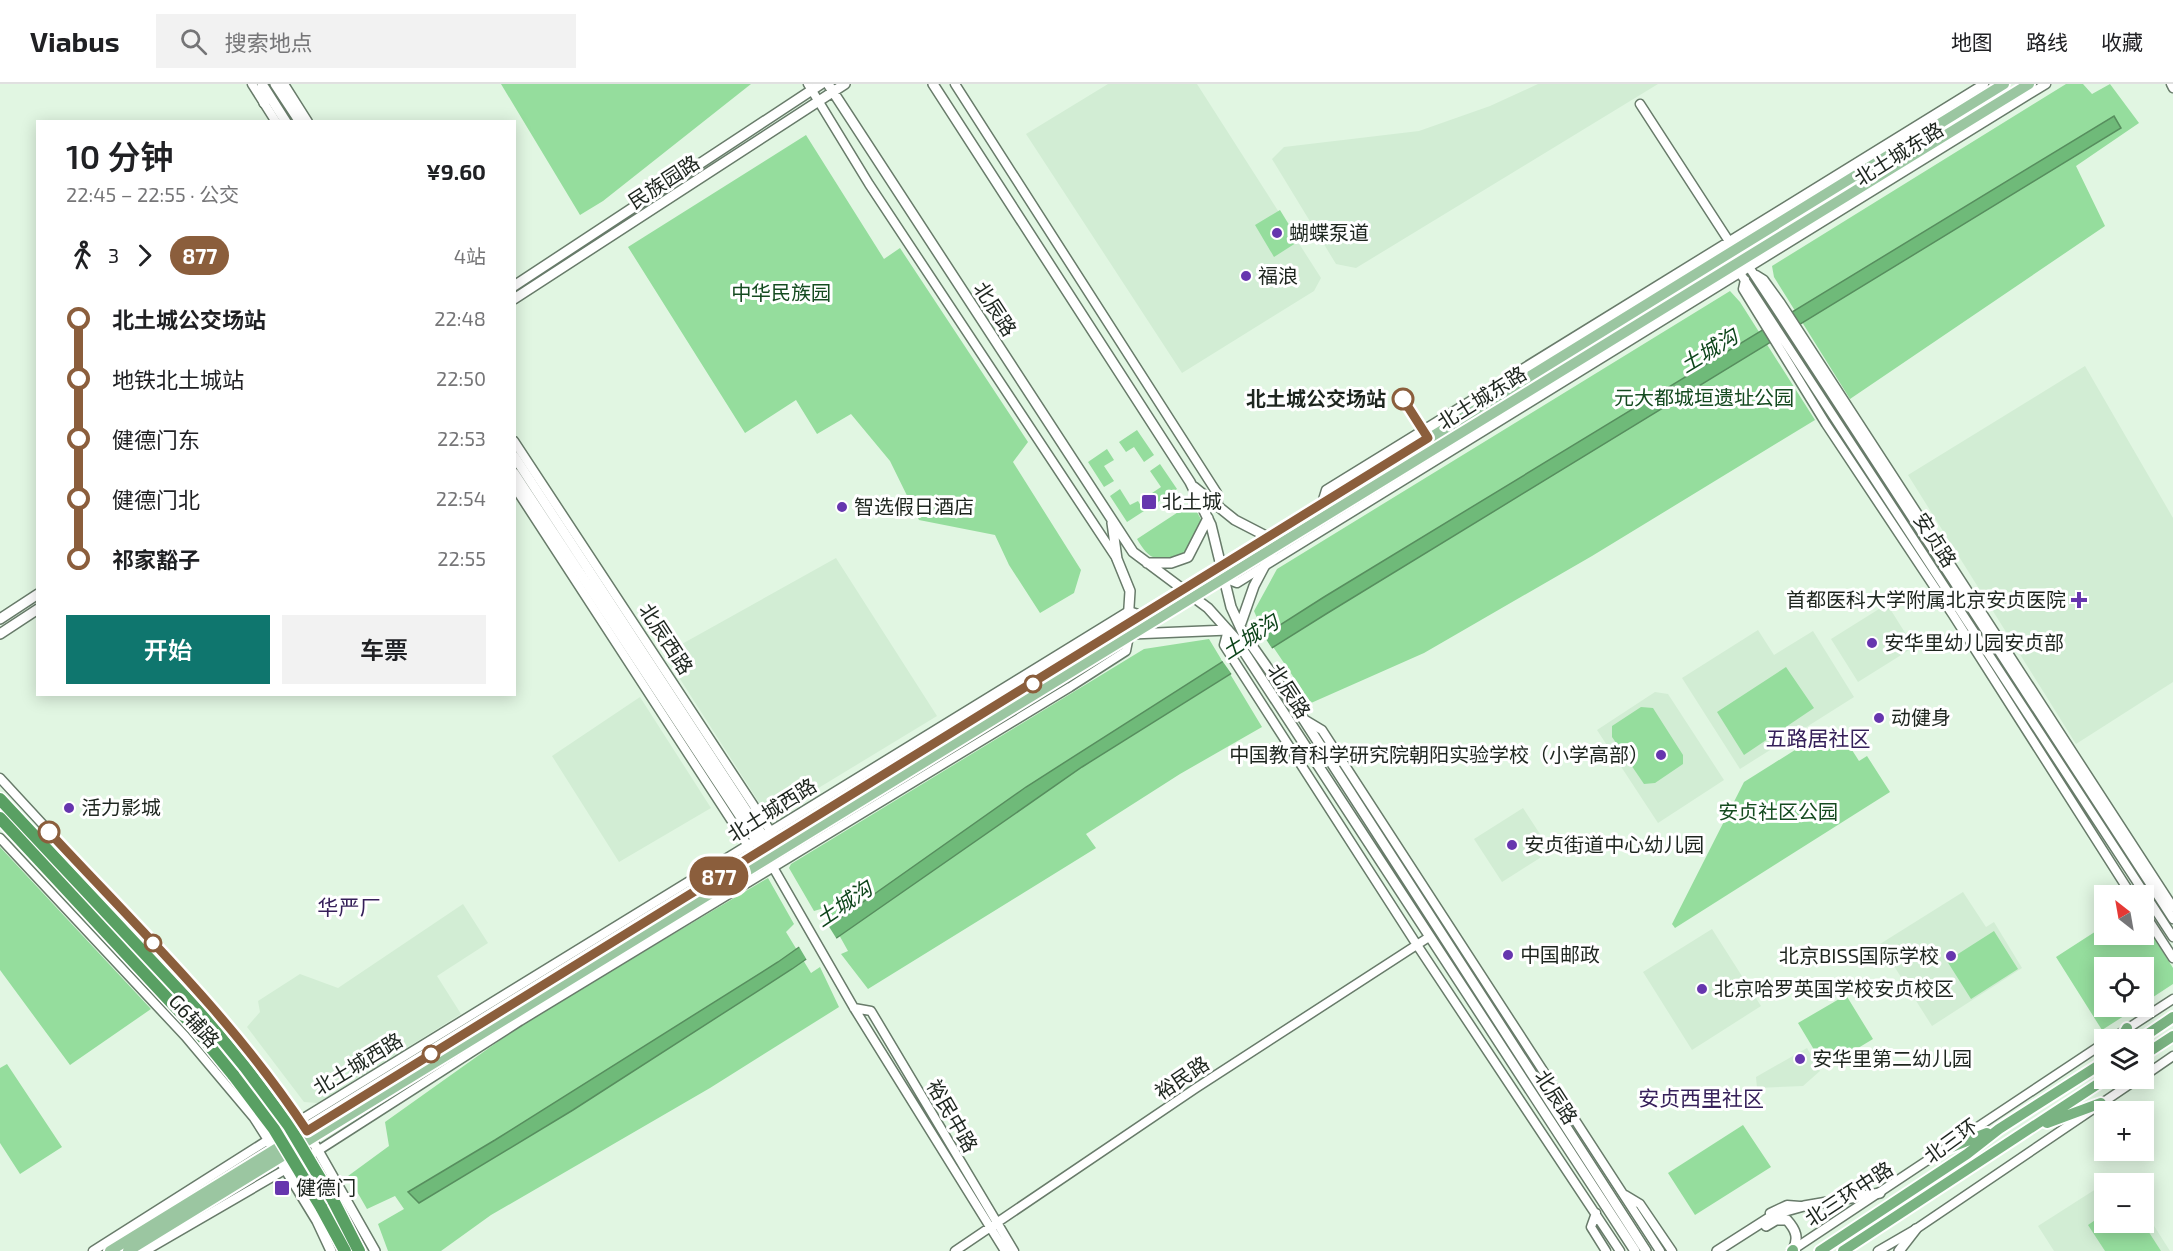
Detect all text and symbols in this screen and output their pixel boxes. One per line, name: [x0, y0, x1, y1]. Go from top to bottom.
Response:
search box: [156, 14, 576, 68]
text: Viabus: [30, 24, 120, 58]
icon: search: [177, 25, 210, 58]
text: 搜索地点: [225, 29, 313, 55]
text: 地图: [1951, 29, 1993, 54]
text: 路线: [2026, 29, 2068, 54]
text: 收藏: [2101, 29, 2143, 54]
street label: 北土城东路: [1850, 116, 1947, 190]
text: 10 分钟: [66, 136, 173, 176]
street label: 民族园路: [623, 149, 704, 213]
text: ¥9.60: [426, 158, 486, 184]
text: 22:45 – 22:55 · 公交: [66, 182, 239, 206]
place label: 蝴蝶泵道: [1289, 220, 1369, 244]
marker: 蝴蝶泵道: [1270, 226, 1284, 240]
icon: walk: [66, 239, 99, 272]
icon: forward: [128, 239, 161, 272]
text: 3: [108, 243, 119, 267]
text: 877: [182, 243, 217, 268]
text: 4站: [454, 244, 486, 268]
place label: 福浪: [1258, 263, 1298, 287]
marker: 福浪: [1239, 269, 1253, 283]
street label: 北辰路: [969, 277, 1022, 340]
park label: 中华民族园: [731, 280, 831, 304]
text: 北土城公交场站: [112, 306, 266, 332]
text: 22:48: [434, 306, 486, 330]
water label: 土城沟: [1675, 322, 1743, 377]
street label: 北土城东路: [1433, 360, 1530, 434]
text: 地铁北土城站: [112, 366, 244, 392]
text: 22:50: [436, 366, 486, 390]
park label: 元大都城垣遗址公园: [1614, 385, 1794, 409]
place label: 北土城公交场站: [1246, 386, 1386, 410]
marker: 北土城公交场站: [1392, 388, 1414, 410]
text: 健德门东: [112, 426, 200, 452]
text: 22:53: [437, 426, 486, 450]
text: 健德门北: [112, 486, 200, 512]
text: 22:54: [436, 486, 486, 510]
place label: 北土城: [1162, 489, 1222, 513]
marker: 北土城: [1140, 493, 1158, 511]
place label: 智选假日酒店: [854, 494, 974, 518]
marker: 智选假日酒店: [835, 500, 849, 514]
street label: 安贞路: [1909, 508, 1962, 571]
text: 祁家豁子: [112, 546, 200, 572]
text: 22:55: [437, 546, 486, 570]
place label: 首都医科大学附属北京安贞医院: [1786, 587, 2066, 611]
marker: 首都医科大学附属北京安贞医院: [2070, 591, 2088, 609]
street label: 北辰西路: [635, 598, 699, 679]
water label: 土城沟: [1216, 607, 1284, 663]
button: 开始: [66, 615, 270, 684]
button: 车票: [282, 615, 486, 684]
place label: 安华里幼儿园安贞部: [1884, 630, 2064, 654]
marker: 安华里幼儿园安贞部: [1865, 636, 1879, 650]
street label: 北辰路: [1263, 659, 1316, 722]
unlabelled marker: [1024, 675, 1042, 693]
place label: 动健身: [1891, 705, 1951, 729]
marker: 动健身: [1872, 711, 1886, 725]
district label: 五路居社区: [1766, 725, 1871, 750]
place label: 中国教育科学研究院朝阳实验学校（小学高部）: [1229, 742, 1649, 766]
marker: 中国教育科学研究院朝阳实验学校（小学高部）: [1654, 748, 1668, 762]
street label: 北土城西路: [723, 772, 820, 846]
place label: 活力影城: [81, 795, 161, 819]
park label: 安贞社区公园: [1718, 799, 1838, 823]
marker: 活力影城: [62, 801, 76, 815]
unlabelled marker: [38, 821, 60, 843]
place label: 安贞街道中心幼儿园: [1524, 832, 1704, 856]
marker: 安贞街道中心幼儿园: [1505, 838, 1519, 852]
line badge: 877: [684, 856, 754, 896]
text: 877: [701, 864, 737, 889]
water label: 土城沟: [810, 874, 878, 931]
north arrow: [2094, 885, 2154, 945]
map controls: [2094, 885, 2154, 1233]
district label: 华严厂: [318, 894, 381, 919]
unlabelled marker: [144, 934, 162, 952]
place label: 中国邮政: [1520, 942, 1600, 966]
place label: 北京BISS国际学校: [1779, 943, 1939, 967]
marker: 中国邮政: [1501, 948, 1515, 962]
marker: 北京BISS国际学校: [1944, 949, 1958, 963]
button: locate: [2094, 957, 2154, 1017]
place label: 北京哈罗英国学校安贞校区: [1714, 976, 1954, 1000]
marker: 北京哈罗英国学校安贞校区: [1695, 982, 1709, 996]
street label: G6辅路: [164, 989, 225, 1052]
street label: 北土城西路: [308, 1027, 407, 1099]
button: layers: [2094, 1029, 2154, 1089]
unlabelled marker: [422, 1045, 440, 1063]
place label: 安华里第二幼儿园: [1812, 1046, 1972, 1070]
street label: 裕民路: [1150, 1050, 1213, 1104]
marker: 安华里第二幼儿园: [1793, 1052, 1807, 1066]
street label: 北辰路: [1530, 1065, 1583, 1128]
street label: 裕民中路: [922, 1075, 983, 1156]
district label: 安贞西里社区: [1638, 1085, 1764, 1110]
button: +: [2094, 1101, 2154, 1161]
street label: 北三环: [1919, 1113, 1982, 1168]
street label: 北三环中路: [1800, 1156, 1897, 1230]
button: −: [2094, 1173, 2154, 1233]
place label: 健德门: [296, 1175, 356, 1199]
marker: 健德门: [273, 1179, 291, 1197]

